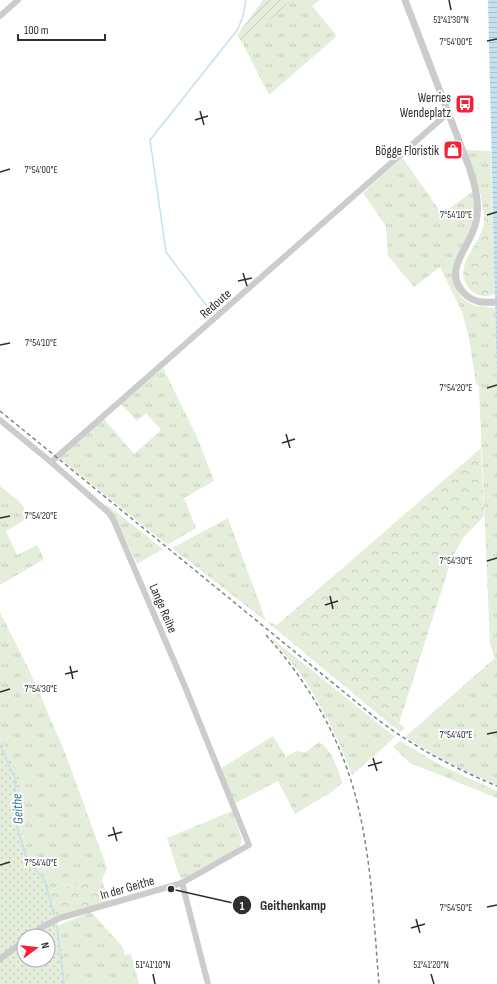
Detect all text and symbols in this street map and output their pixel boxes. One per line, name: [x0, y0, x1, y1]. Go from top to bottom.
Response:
text: 51°41'30"N: [433, 14, 469, 26]
scale bar: [18, 16, 105, 42]
text: 100 m: [24, 23, 49, 38]
text: 7°54'00"E: [439, 36, 473, 48]
place label: Werries Wendeplatz: [400, 90, 451, 121]
bus stop icon: Werries Wendeplatz: [454, 93, 476, 115]
shop icon: Bögge Floristik: [442, 139, 464, 161]
place label: Bögge Floristik: [375, 143, 439, 159]
text: 7°54'00"E: [24, 164, 58, 176]
text: 7°54'10"E: [440, 209, 472, 221]
street label: Redoute: [197, 286, 235, 322]
text: 7°54'10"E: [25, 337, 57, 349]
text: 7°54'20"E: [440, 382, 472, 394]
text: 7°54'20"E: [25, 510, 57, 522]
text: 7°54'30"E: [440, 555, 472, 567]
street label: Lange Reihe: [146, 581, 181, 635]
text: 7°54'30"E: [25, 683, 57, 695]
text: 7°54'40"E: [440, 729, 472, 741]
water label: Geithe: [8, 793, 27, 825]
text: 7°54'40"E: [25, 857, 57, 869]
street label: In der Geithe: [98, 873, 156, 903]
callout: Geithenkamp: [232, 892, 334, 918]
text: Geithenkamp: [260, 897, 326, 914]
text: 1: [240, 899, 245, 914]
text: 7°54'50"E: [440, 902, 472, 914]
north arrow: [16, 928, 56, 968]
text: N: [38, 941, 52, 950]
text: 51°41'10"N: [136, 959, 170, 971]
text: 51°41'20"N: [413, 959, 449, 971]

